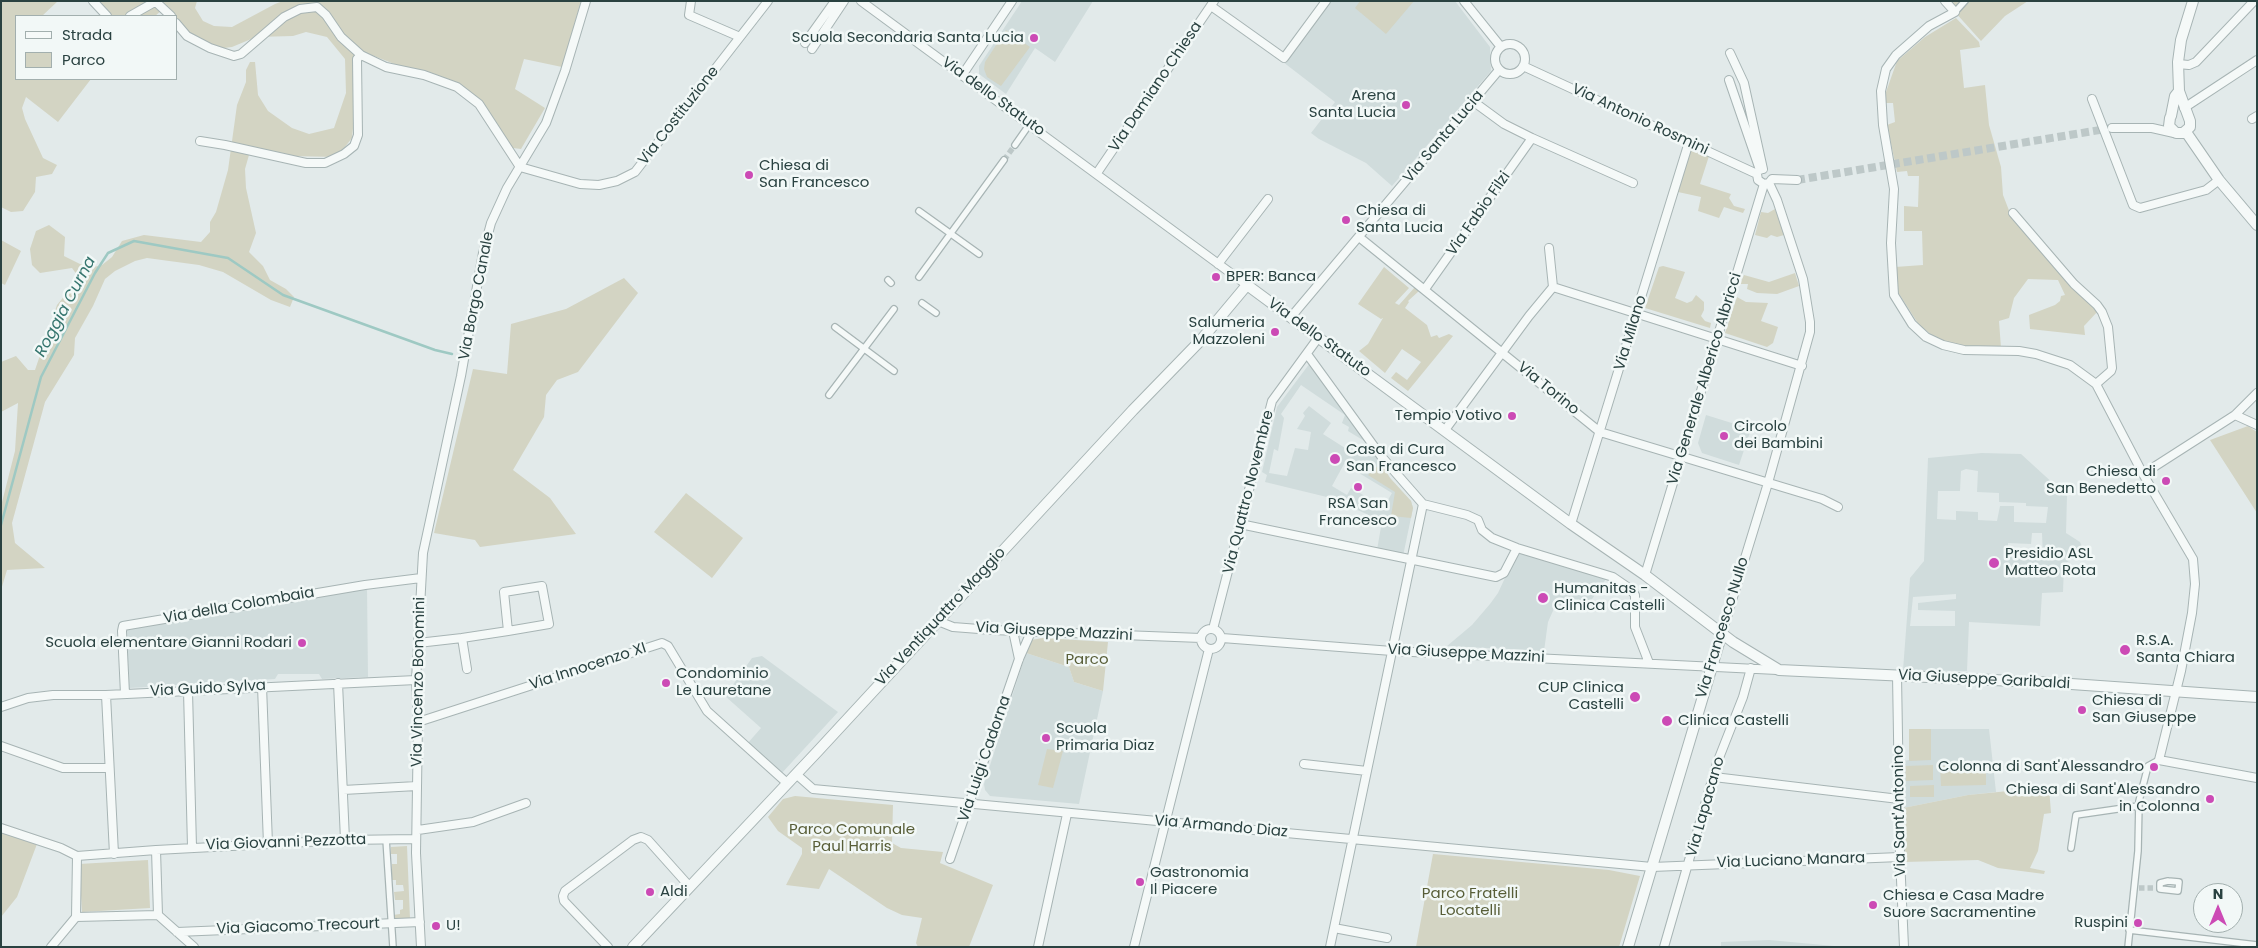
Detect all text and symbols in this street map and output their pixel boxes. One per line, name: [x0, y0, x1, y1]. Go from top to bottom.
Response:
legend: [15, 15, 178, 80]
street label: Via Damiano Chiesa: [1106, 18, 1206, 156]
text: Strada: [62, 24, 112, 45]
place label: Scuola Secondaria Santa Lucia: [792, 29, 1024, 47]
marker: Scuola Secondaria Santa Lucia: [1028, 32, 1040, 44]
text: Parco: [62, 49, 105, 70]
street label: Via dello Statuto: [938, 54, 1048, 140]
street label: Via Costituzione: [635, 63, 723, 169]
street label: Via Antonio Rosmini: [1569, 80, 1711, 160]
place label: Arena Santa Lucia: [1309, 87, 1396, 122]
street label: Via Santa Lucia: [1400, 87, 1488, 187]
marker: Arena Santa Lucia: [1400, 99, 1412, 111]
place label: Chiesa di San Francesco: [759, 157, 869, 192]
street label: Via Fabio Filzi: [1443, 168, 1515, 260]
marker: Chiesa di San Francesco: [743, 169, 755, 181]
place label: Chiesa di Santa Lucia: [1356, 202, 1443, 237]
marker: Chiesa di Santa Lucia: [1340, 214, 1352, 226]
street label: Via Borgo Canale: [456, 230, 498, 362]
water label: Roggia Curna: [32, 254, 100, 360]
place label: BPER: Banca: [1226, 268, 1316, 286]
marker: BPER: Banca: [1210, 271, 1222, 283]
street label: Via Generale Alberico Albricci: [1664, 271, 1746, 487]
street label: Via Milano: [1611, 293, 1651, 373]
street label: Via dello Statuto: [1264, 295, 1374, 381]
place label: Salumeria Mazzoleni: [1189, 314, 1265, 349]
marker: Salumeria Mazzoleni: [1269, 326, 1281, 338]
street label: Via Torino: [1514, 359, 1582, 419]
place label: Tempio Votivo: [1395, 407, 1502, 425]
street label: Via Quattro Novembre: [1220, 408, 1278, 576]
marker: Tempio Votivo: [1506, 410, 1518, 422]
place label: Circolo dei Bambini: [1734, 418, 1823, 453]
marker: Circolo dei Bambini: [1718, 430, 1730, 442]
place label: Casa di Cura San Francesco: [1346, 441, 1456, 476]
marker: Casa di Cura San Francesco: [1328, 452, 1342, 466]
place label: Chiesa di San Benedetto: [2046, 463, 2156, 498]
marker: Chiesa di San Benedetto: [2160, 475, 2172, 487]
marker: RSA San Francesco: [1352, 481, 1364, 493]
place label: RSA San Francesco: [1319, 495, 1397, 530]
street label: Via Ventiquattro Maggio: [872, 544, 1010, 690]
place label: Presidio ASL Matteo Rota: [2005, 545, 2096, 580]
street label: Via Francesco Nullo: [1693, 555, 1753, 701]
marker: Presidio ASL Matteo Rota: [1987, 556, 2001, 570]
place label: Humanitas - Clinica Castelli: [1554, 580, 1665, 615]
street label: Via della Colombaia: [162, 584, 316, 628]
marker: Humanitas - Clinica Castelli: [1536, 591, 1550, 605]
street label: Via Vincenzo Bonomini: [409, 597, 429, 767]
street label: Via Giuseppe Mazzini: [975, 619, 1133, 645]
place label: R.S.A. Santa Chiara: [2136, 632, 2235, 667]
place label: Scuola elementare Gianni Rodari: [45, 634, 292, 652]
marker: Scuola elementare Gianni Rodari: [296, 637, 308, 649]
street label: Via Innocenzo XI: [527, 640, 649, 694]
street label: Via Giuseppe Mazzini: [1387, 641, 1545, 667]
marker: R.S.A. Santa Chiara: [2118, 643, 2132, 657]
park label: Parco: [1065, 651, 1109, 669]
place label: Condominio Le Lauretane: [676, 665, 771, 700]
street label: Via Giuseppe Garibaldi: [1897, 666, 2071, 694]
street label: Via Guido Sylva: [150, 677, 266, 701]
marker: Condominio Le Lauretane: [660, 677, 672, 689]
place label: CUP Clinica Castelli: [1538, 679, 1624, 714]
marker: CUP Clinica Castelli: [1628, 690, 1642, 704]
place label: Chiesa di San Giuseppe: [2092, 692, 2196, 727]
street label: Via Luigi Cadorna: [955, 693, 1015, 825]
marker: Chiesa di San Giuseppe: [2076, 704, 2088, 716]
place label: Clinica Castelli: [1678, 712, 1789, 730]
marker: Clinica Castelli: [1660, 714, 1674, 728]
place label: Scuola Primaria Diaz: [1056, 720, 1154, 755]
marker: Scuola Primaria Diaz: [1040, 732, 1052, 744]
street label: Via Sant'Antonino: [1890, 745, 1910, 877]
street label: Via Lapacano: [1683, 755, 1729, 859]
place label: Colonna di Sant'Alessandro: [1938, 758, 2144, 776]
marker: Colonna di Sant'Alessandro: [2148, 761, 2160, 773]
place label: Chiesa di Sant'Alessandro in Colonna: [2006, 781, 2200, 816]
marker: Chiesa di Sant'Alessandro in Colonna: [2204, 793, 2216, 805]
street label: Via Armando Diaz: [1154, 812, 1288, 842]
park label: Parco Comunale Paul Harris: [789, 821, 915, 856]
street label: Via Giovanni Pezzotta: [205, 831, 367, 855]
street label: Via Luciano Manara: [1716, 849, 1866, 873]
place label: Gastronomia Il Piacere: [1150, 864, 1249, 899]
marker: Gastronomia Il Piacere: [1134, 876, 1146, 888]
place label: Aldi: [660, 883, 688, 901]
north arrow: [2193, 883, 2243, 933]
text: N: [2213, 884, 2223, 904]
park label: Parco Fratelli Locatelli: [1422, 885, 1518, 920]
marker: Aldi: [644, 886, 656, 898]
place label: Chiesa e Casa Madre Suore Sacramentine: [1883, 887, 2044, 922]
marker: Chiesa e Casa Madre Suore Sacramentine: [1867, 899, 1879, 911]
place label: Ruspini: [2074, 914, 2128, 932]
street label: Via Giacomo Trecourt: [216, 915, 380, 939]
place label: U!: [446, 917, 461, 935]
marker: Ruspini: [2132, 917, 2144, 929]
marker: U!: [430, 920, 442, 932]

